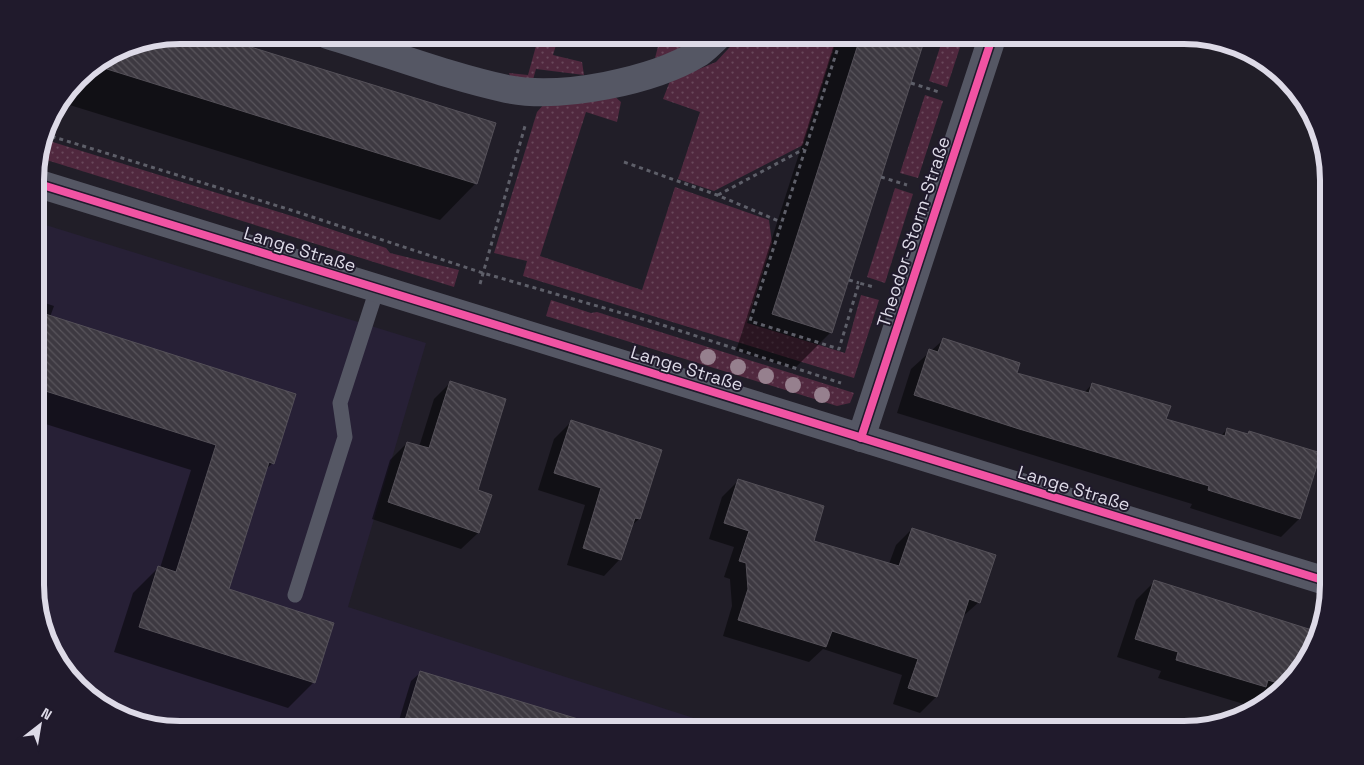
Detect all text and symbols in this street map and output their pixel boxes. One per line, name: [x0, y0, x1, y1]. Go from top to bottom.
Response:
street label: Theodor-Storm-Straße: [871, 134, 955, 330]
street label: Lange Straße: [241, 221, 359, 277]
street label: Lange Straße: [628, 340, 746, 396]
street label: Lange Straße: [1015, 460, 1133, 516]
north arrow: [15, 700, 65, 750]
text: N: [38, 704, 55, 724]

